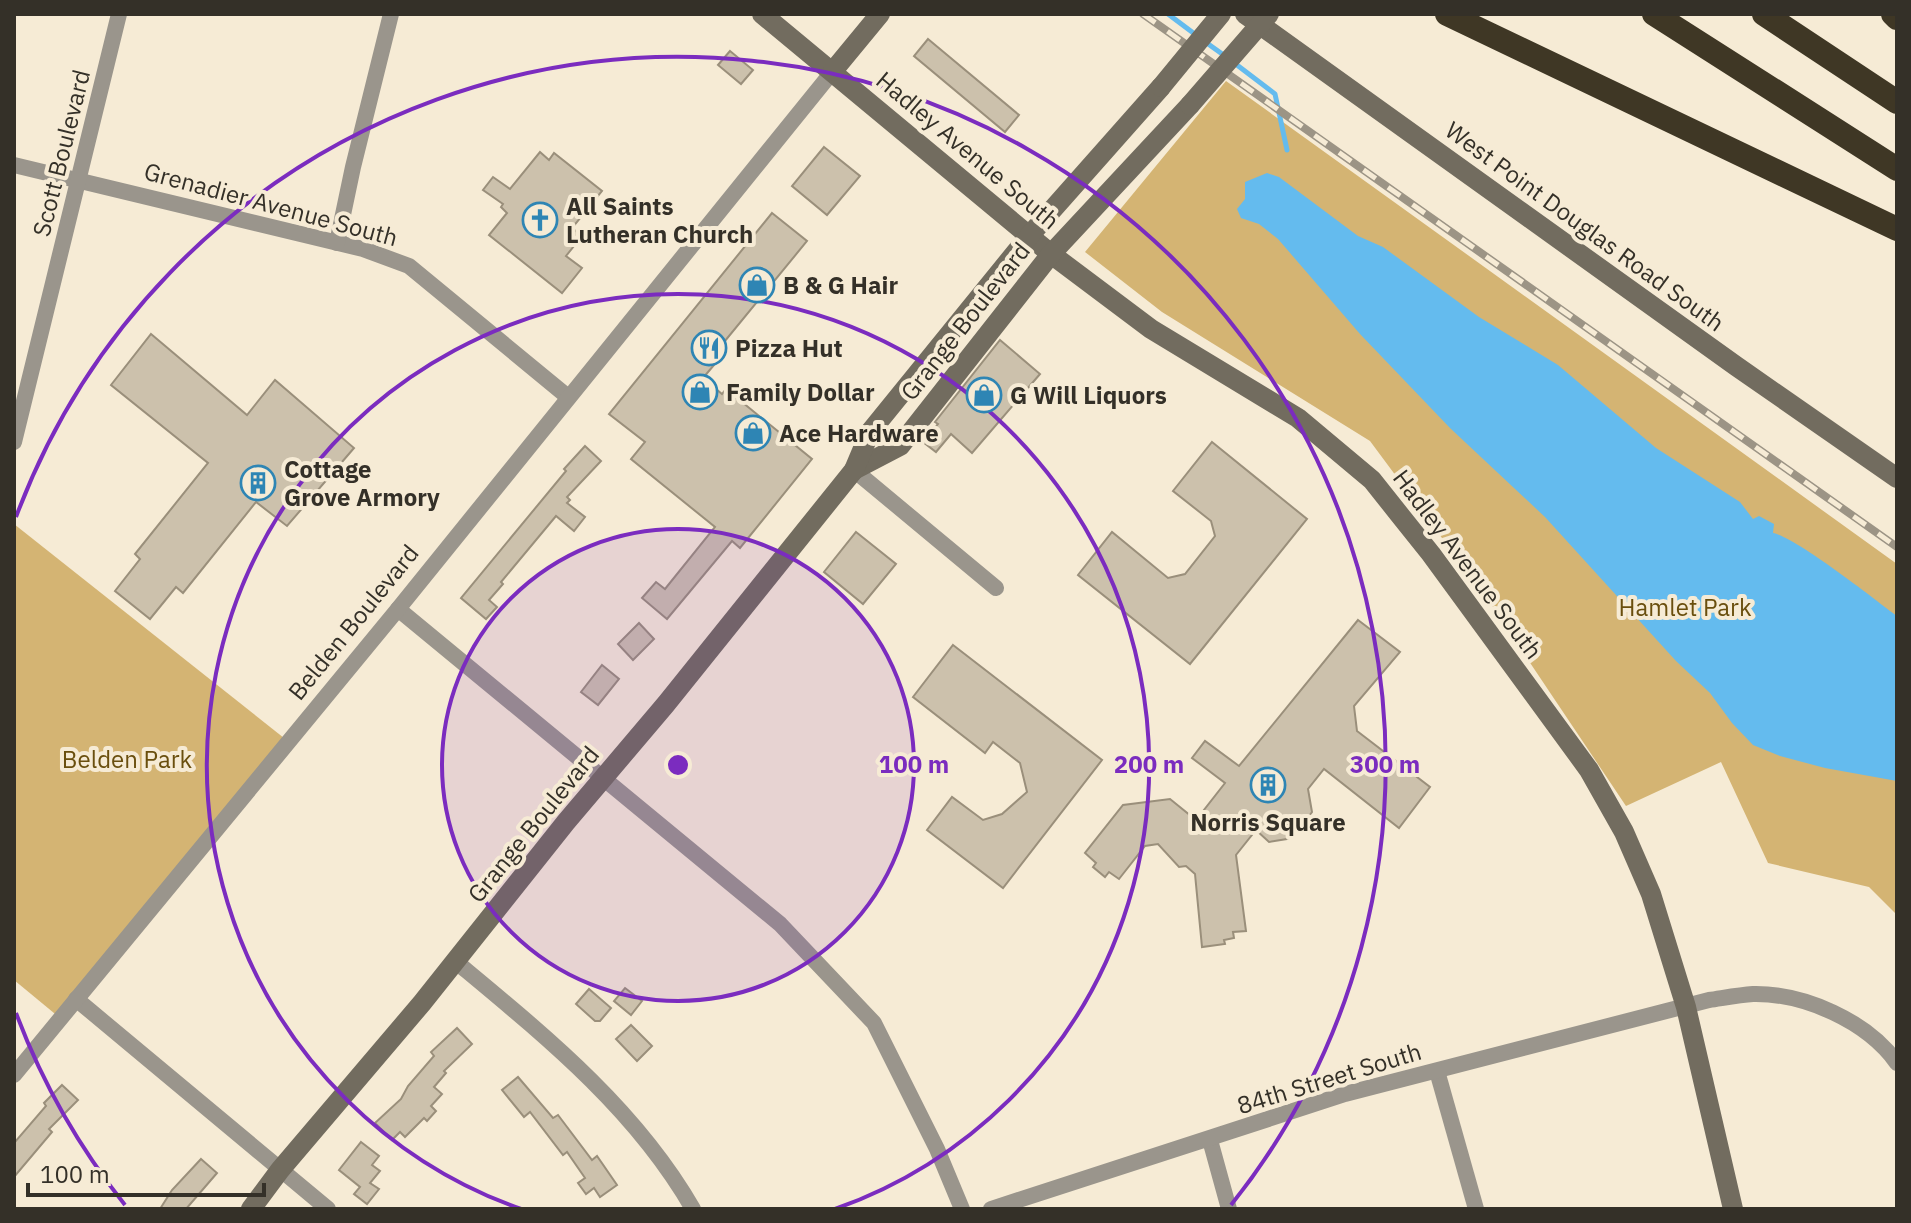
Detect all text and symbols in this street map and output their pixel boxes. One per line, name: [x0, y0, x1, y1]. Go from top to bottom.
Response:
street label: Hadley Avenue South: [870, 64, 1066, 236]
street label: Scott Boulevard: [25, 66, 97, 240]
street label: West Point Douglas Road South: [1439, 114, 1731, 338]
street label: Grenadier Avenue South: [141, 155, 401, 253]
place label: All Saints Lutheran Church: [566, 190, 753, 250]
church icon: All Saints Lutheran Church: [521, 201, 559, 239]
street label: Grange Boulevard: [893, 235, 1037, 407]
shop icon: B & G Hair: [738, 266, 776, 304]
place label: B & G Hair: [783, 269, 898, 301]
restaurant icon: Pizza Hut: [690, 329, 728, 367]
place label: Pizza Hut: [735, 332, 843, 364]
shop icon: Family Dollar: [681, 373, 719, 411]
place label: Family Dollar: [726, 376, 875, 408]
shop icon: G Will Liquors: [965, 376, 1003, 414]
place label: G Will Liquors: [1010, 379, 1167, 411]
shop icon: Ace Hardware: [734, 414, 772, 452]
place label: Ace Hardware: [779, 417, 939, 449]
place label: Cottage Grove Armory: [284, 453, 440, 513]
street label: Hadley Avenue South: [1386, 463, 1550, 665]
building icon: Cottage Grove Armory: [239, 464, 277, 502]
street label: Belden Boulevard: [280, 538, 426, 706]
park label: Hamlet Park: [1618, 591, 1752, 623]
street label: Grange Boulevard: [460, 739, 606, 909]
park label: Belden Park: [62, 743, 193, 775]
text: 100 m: [879, 748, 949, 780]
text: 200 m: [1114, 748, 1184, 780]
text: 300 m: [1350, 748, 1420, 780]
centre of rings: [664, 751, 692, 779]
building icon: Norris Square: [1249, 766, 1287, 804]
place label: Norris Square: [1190, 806, 1346, 838]
street label: 84th Street South: [1233, 1035, 1425, 1121]
scale bar: [28, 1147, 264, 1197]
text: 100 m: [40, 1158, 110, 1190]

